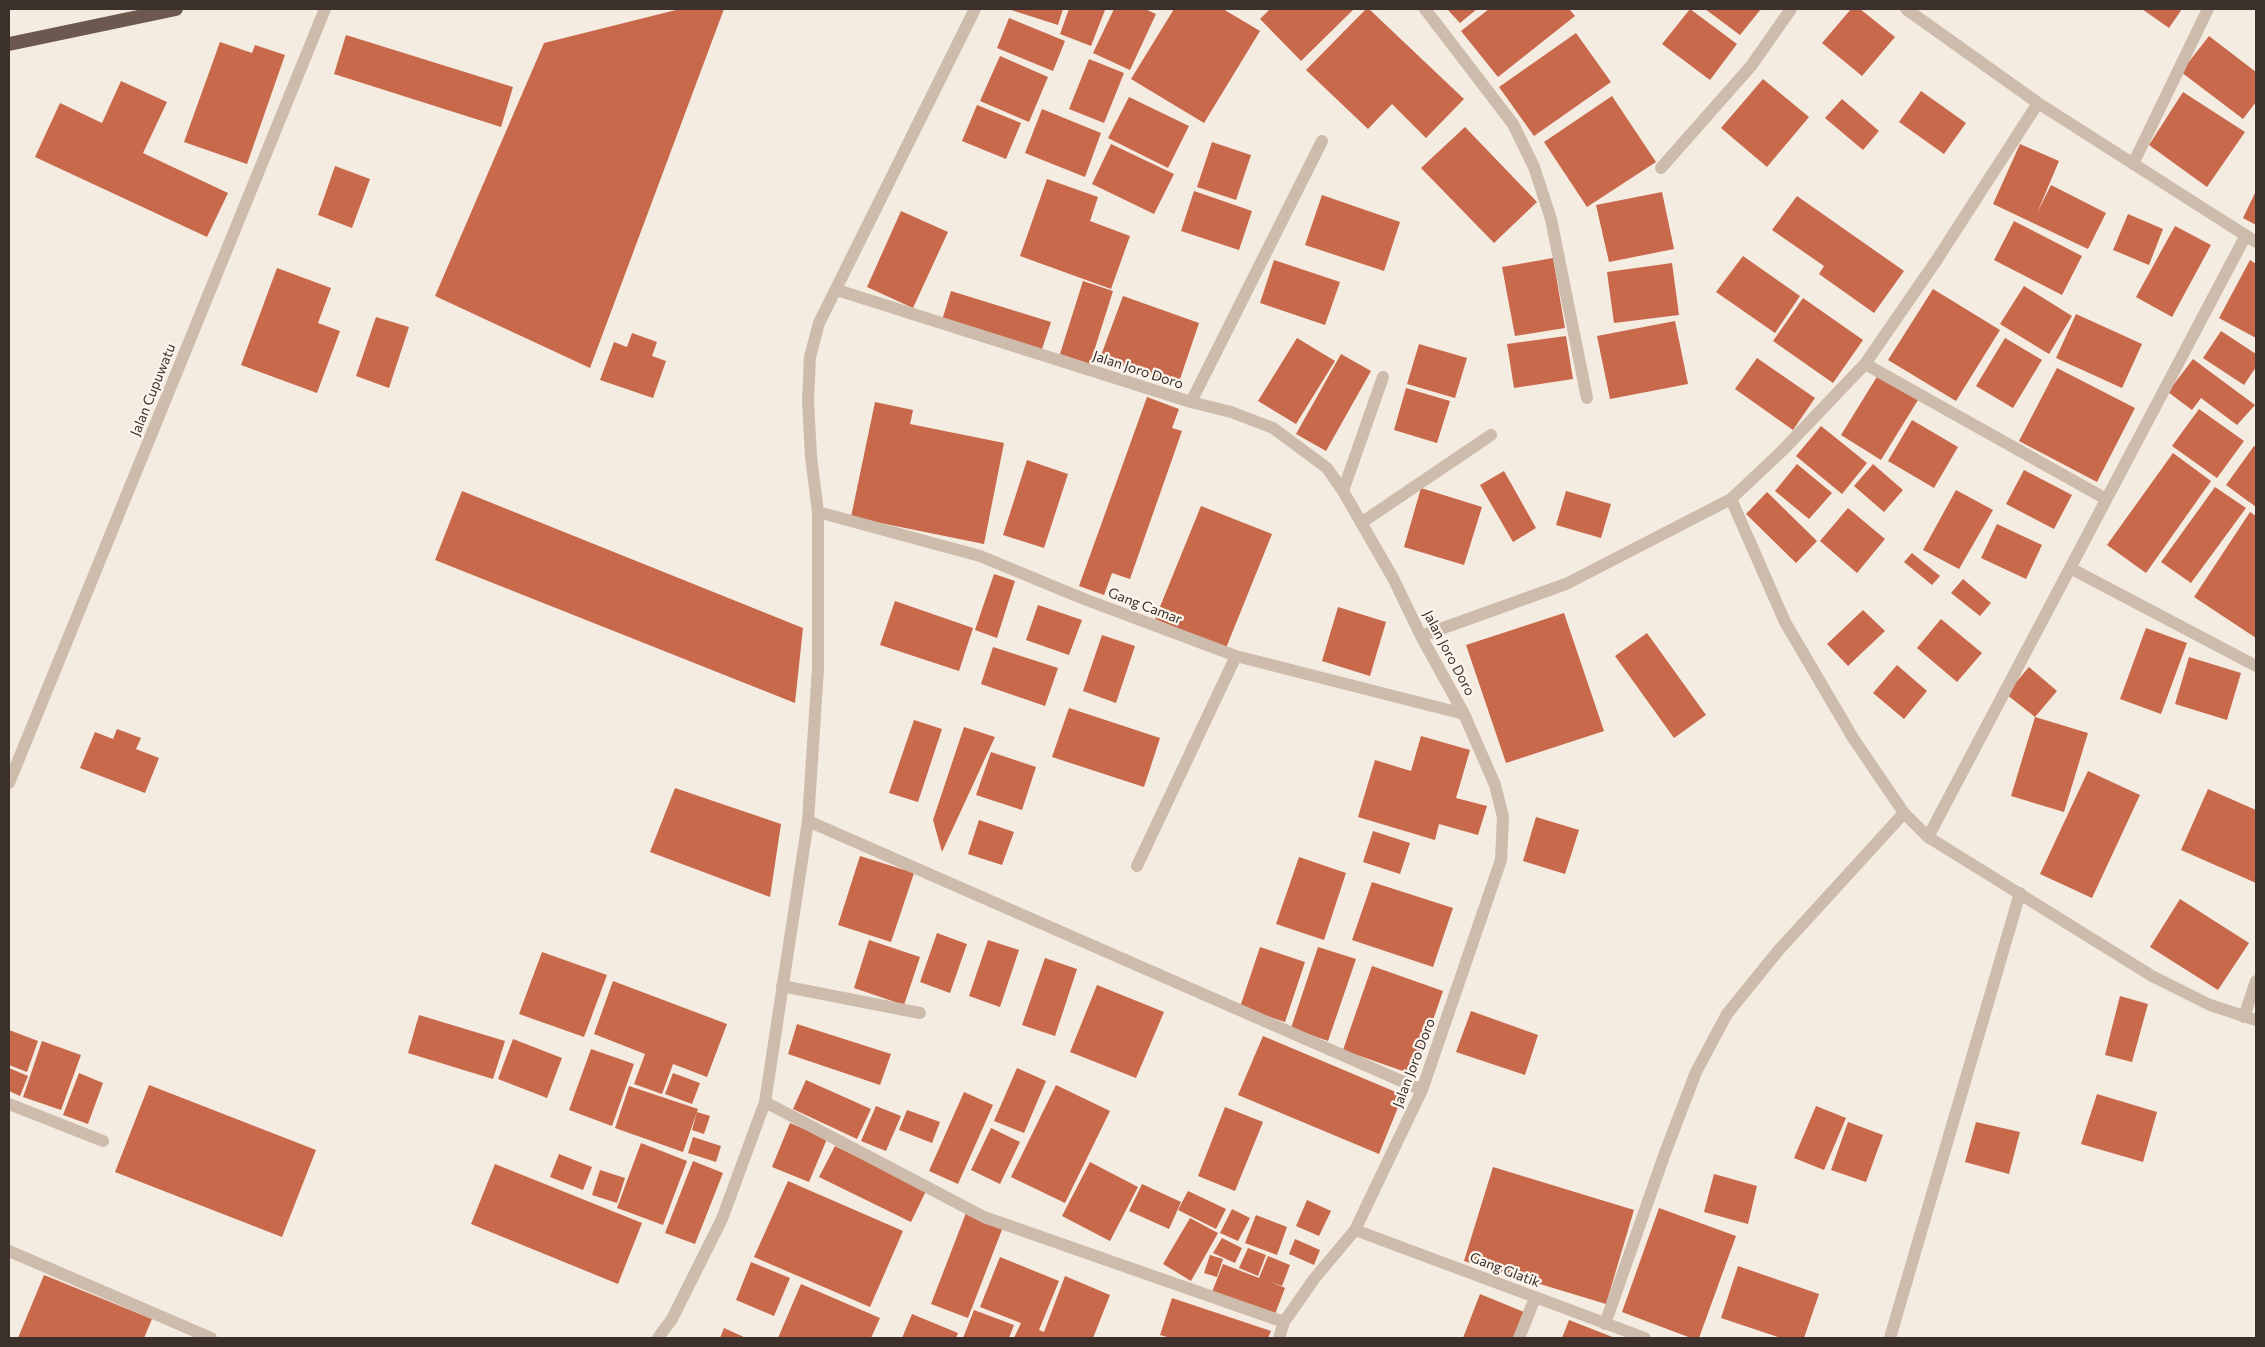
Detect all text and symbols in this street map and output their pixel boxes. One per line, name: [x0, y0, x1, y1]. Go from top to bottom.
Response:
street label: Jalan Cupuwatu: [127, 341, 179, 439]
street label: Jalan Joro Doro: [1091, 347, 1185, 393]
street label: Gang Camar: [1106, 584, 1184, 628]
street label: Jalan Joro Doro: [1419, 607, 1479, 699]
street label: Jalan Joro Doro: [1389, 1016, 1439, 1110]
street label: Gang Glatik: [1467, 1249, 1543, 1291]

